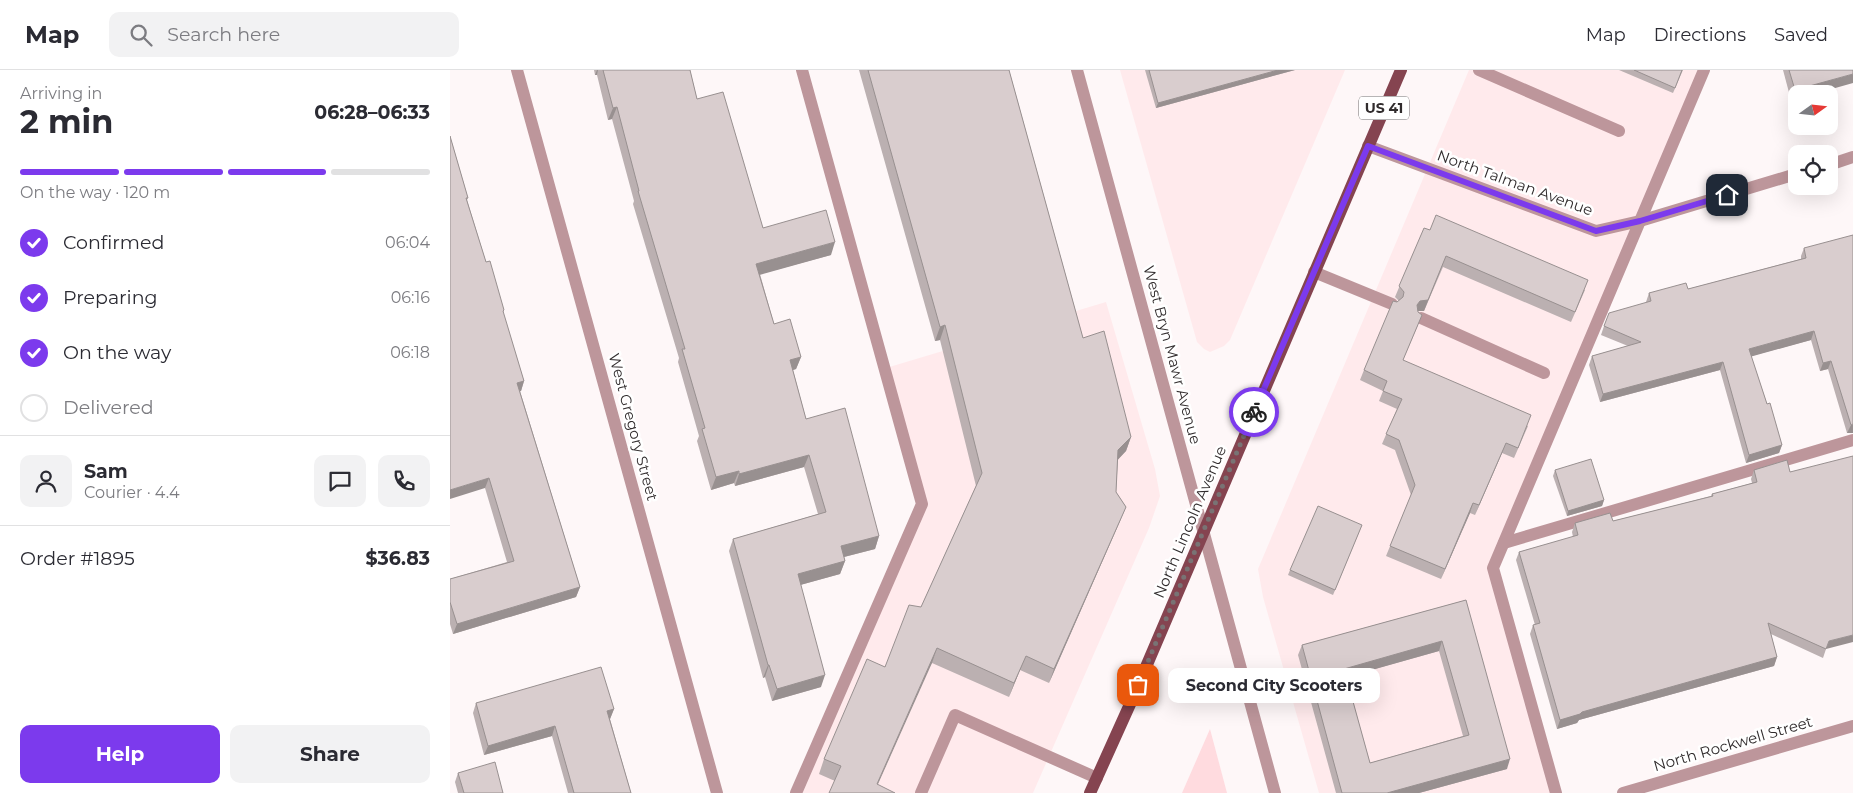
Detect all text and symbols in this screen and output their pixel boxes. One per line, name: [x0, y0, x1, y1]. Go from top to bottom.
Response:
search box: [109, 12, 459, 57]
text: Map: [25, 20, 79, 49]
icon: search: [127, 21, 155, 49]
text: Search here: [167, 23, 280, 46]
text: Map: [1586, 24, 1626, 46]
text: Directions: [1654, 24, 1746, 46]
text: Saved: [1774, 24, 1828, 46]
text: Arriving in: [20, 84, 102, 103]
north arrow: [1788, 85, 1838, 135]
map controls: [1788, 85, 1838, 195]
road number: US 41: [1359, 96, 1409, 119]
text: 06:28–06:33: [314, 101, 430, 124]
text: 2 min: [20, 102, 113, 141]
street label: North Talman Avenue: [1435, 145, 1596, 220]
button: locate: [1788, 145, 1838, 195]
pin: [1706, 174, 1748, 216]
icon: home: [1713, 181, 1741, 209]
text: On the way · 120 m: [20, 183, 170, 202]
icon: check: [20, 229, 48, 257]
text: Confirmed: [63, 231, 164, 254]
text: 06:04: [385, 233, 430, 252]
street label: West Bryn Mawr Avenue: [1139, 263, 1206, 446]
icon: check: [20, 284, 48, 312]
text: Preparing: [63, 286, 158, 309]
text: 06:16: [391, 288, 430, 307]
icon: check: [20, 339, 48, 367]
text: On the way: [63, 341, 171, 364]
text: 06:18: [390, 343, 430, 362]
street label: West Gregory Street: [605, 351, 662, 503]
courier: [1229, 387, 1279, 437]
text: Delivered: [63, 396, 154, 419]
icon: bike: [1240, 398, 1268, 426]
street label: North Lincoln Avenue: [1149, 443, 1230, 601]
button: person: [20, 455, 72, 507]
button: chat: [314, 455, 366, 507]
button: phone: [378, 455, 430, 507]
text: Sam: [84, 460, 128, 483]
text: Courier · 4.4: [84, 483, 180, 502]
text: Order #1895: [20, 547, 135, 570]
text: $36.83: [365, 547, 430, 570]
pin: [1117, 664, 1159, 706]
callout: Second City Scooters: [1168, 668, 1380, 702]
icon: bag: [1124, 671, 1152, 699]
text: Second City Scooters: [1186, 676, 1362, 695]
street label: North Rockwell Street: [1651, 712, 1815, 775]
button: Help: [20, 725, 220, 783]
button: Share: [230, 725, 430, 783]

